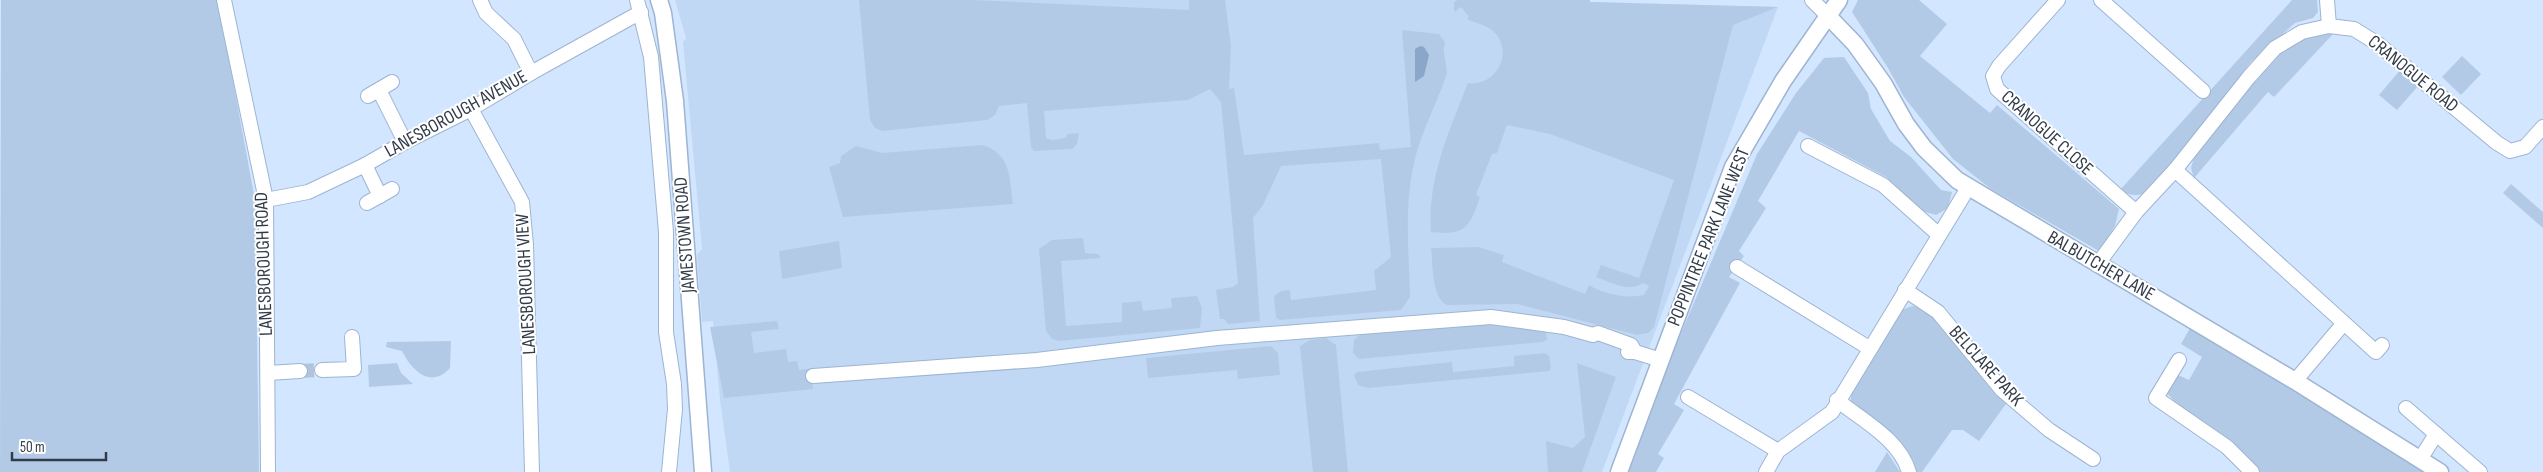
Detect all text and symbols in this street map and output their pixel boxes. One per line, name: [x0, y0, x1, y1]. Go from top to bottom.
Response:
street label: CRANOGUE ROAD: [2363, 30, 2463, 118]
street label: LANESBOROUGH AVENUE: [381, 65, 531, 163]
street label: CRANOGUE CLOSE: [1996, 86, 2098, 180]
street label: POPPINTREE PARK LANE WEST: [1663, 144, 1755, 329]
street label: JAMESTOWN ROAD: [669, 176, 701, 295]
street label: LANESBOROUGH ROAD: [250, 192, 278, 336]
street label: LANESBOROUGH VIEW: [511, 212, 541, 355]
street label: BALBUTCHER LANE: [2043, 226, 2159, 306]
street label: BELCLARE PARK: [1944, 321, 2028, 411]
scale bar: [12, 430, 106, 462]
text: 50 m: [20, 438, 45, 457]

